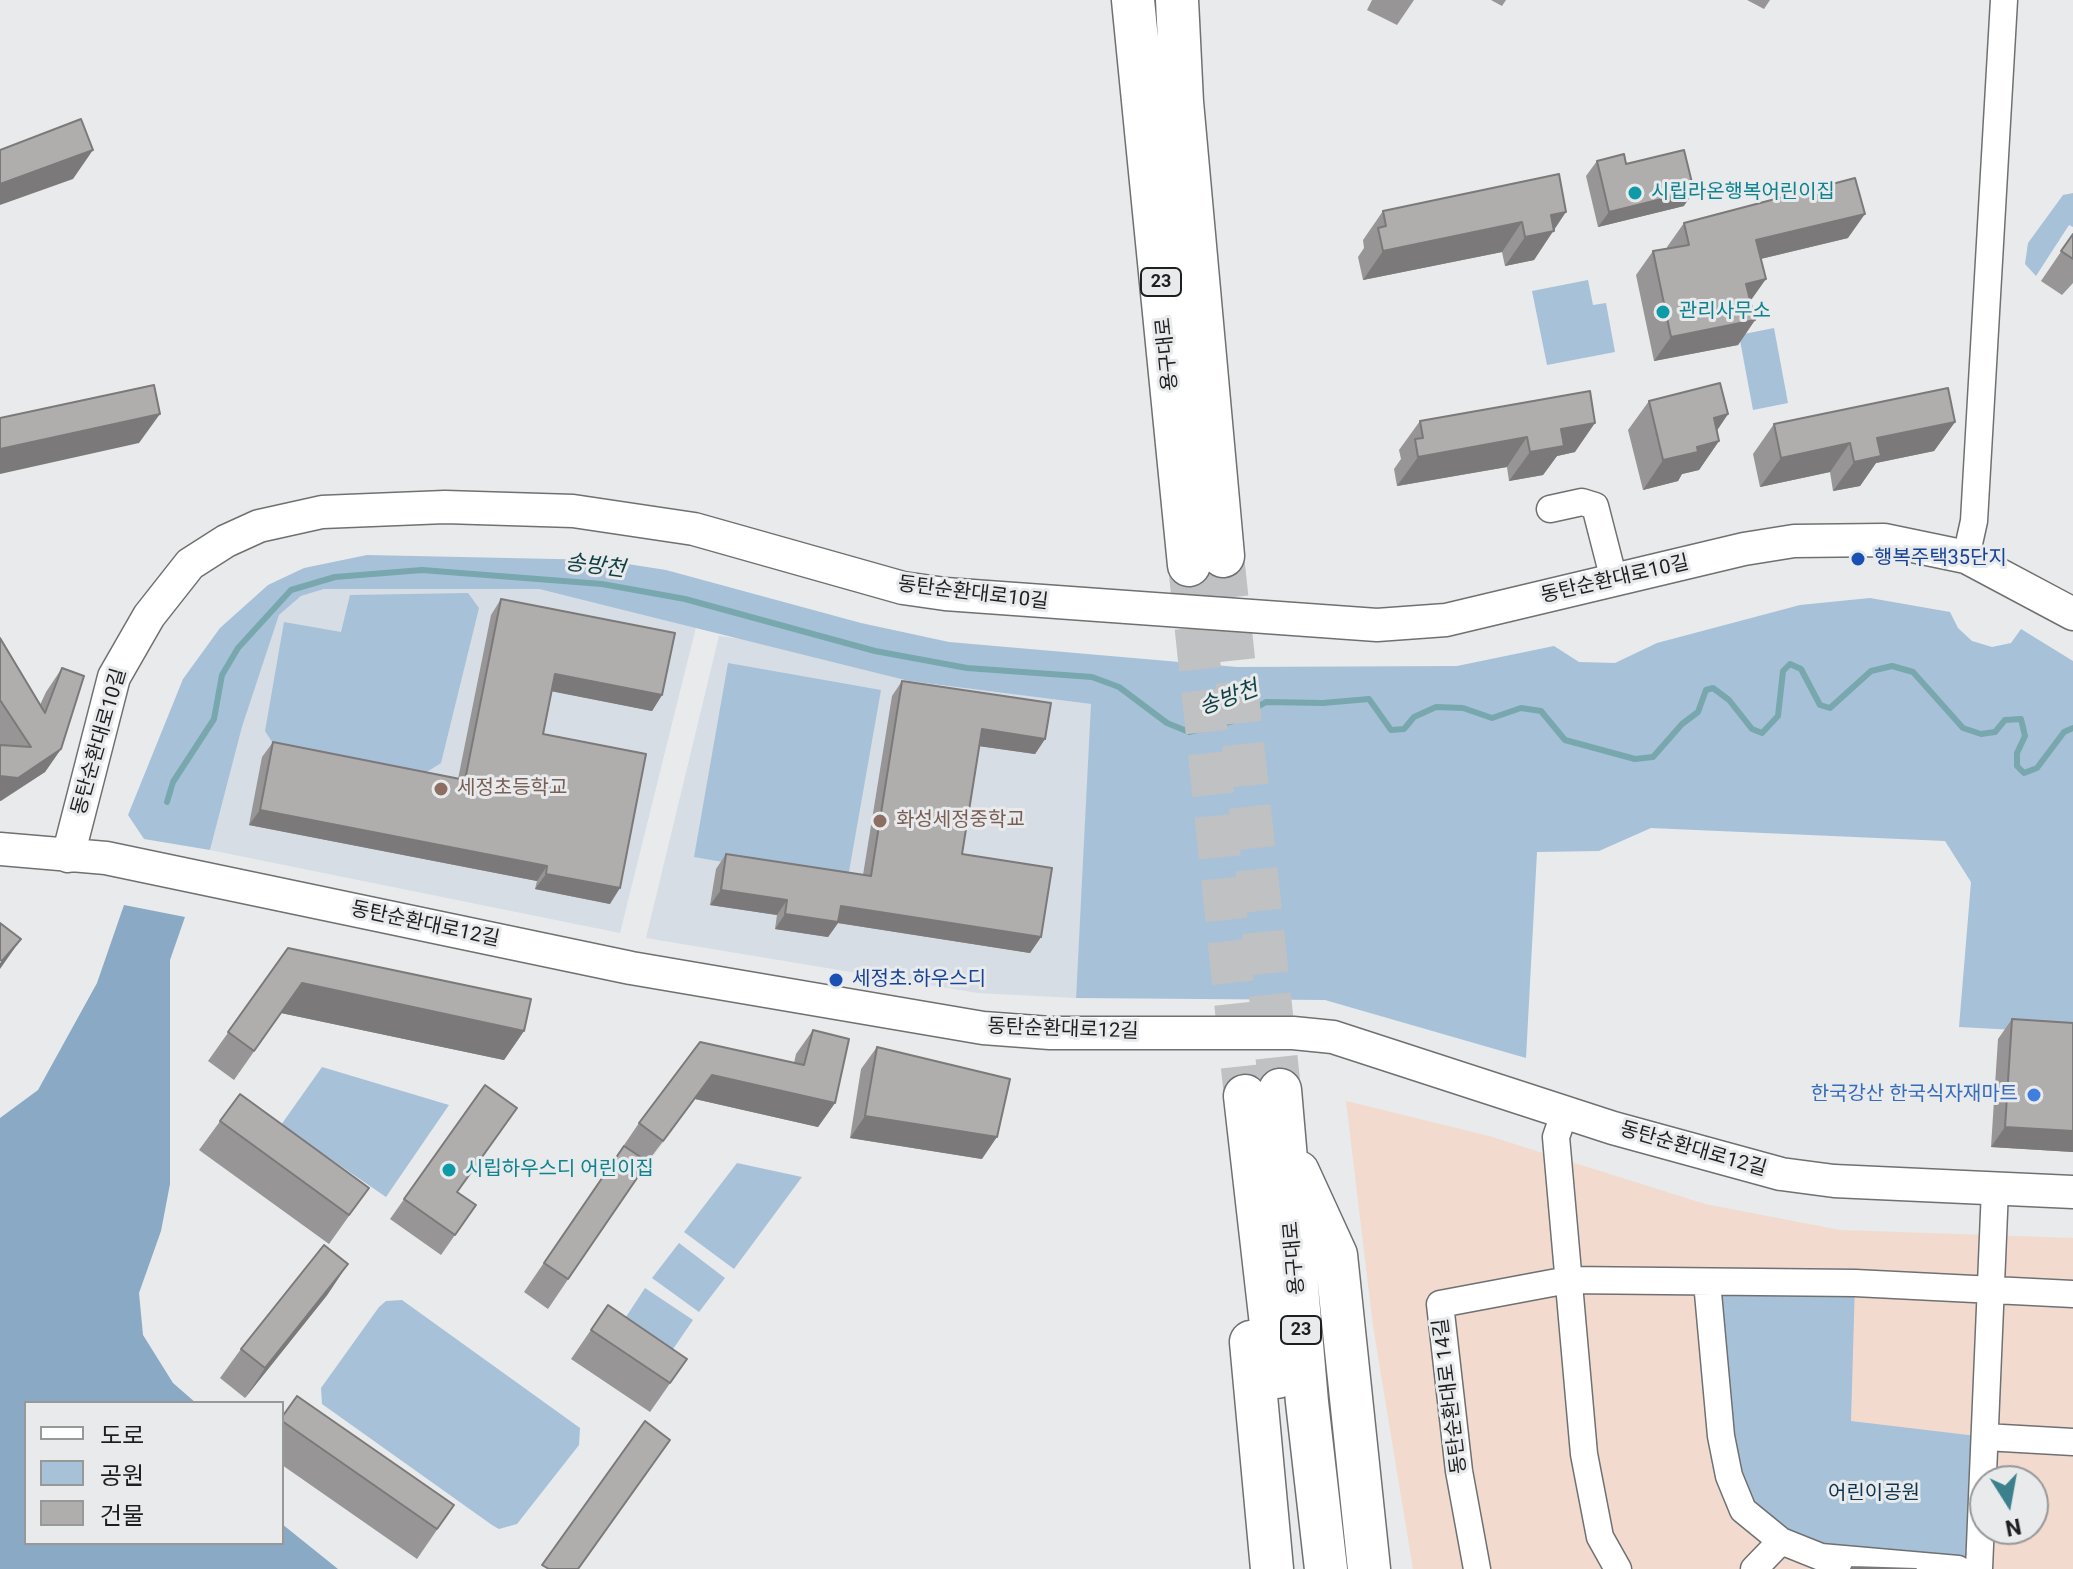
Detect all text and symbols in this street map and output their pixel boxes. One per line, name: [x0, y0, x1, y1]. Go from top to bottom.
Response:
place label: 시립라온행복어린이집: [1651, 181, 1835, 205]
marker: 시립라온행복어린이집: [1626, 184, 1644, 202]
road number: 23: [1141, 268, 1181, 296]
place label: 관리사무소: [1679, 300, 1771, 324]
marker: 관리사무소: [1654, 303, 1672, 321]
street label: 용구대로: [1152, 316, 1184, 392]
place label: 행복주택35단지: [1874, 547, 2007, 571]
water label: 송방천: [563, 550, 627, 584]
marker: 행복주택35단지: [1849, 550, 1867, 568]
street label: 동탄순환대로10길: [1539, 551, 1691, 609]
street label: 동탄순환대로10길: [896, 573, 1050, 615]
street label: 동탄순환대로10길: [68, 666, 132, 818]
water label: 송방천: [1196, 676, 1262, 722]
place label: 세정초등학교: [457, 777, 567, 801]
marker: 세정초등학교: [432, 780, 450, 798]
place label: 화성세정중학교: [896, 809, 1025, 833]
marker: 화성세정중학교: [871, 812, 889, 830]
street label: 동탄순환대로12길: [349, 898, 501, 952]
place label: 세정초.하우스디: [852, 968, 986, 992]
marker: 세정초.하우스디: [827, 971, 845, 989]
street label: 동탄순환대로12길: [987, 1015, 1139, 1045]
place label: 한국강산 한국식자재마트: [1811, 1083, 2018, 1107]
marker: 한국강산 한국식자재마트: [2025, 1086, 2043, 1104]
street label: 동탄순환대로12길: [1617, 1118, 1769, 1182]
place label: 시립하우스디 어린이집: [465, 1158, 654, 1182]
marker: 시립하우스디 어린이집: [440, 1161, 458, 1179]
street label: 용구대로: [1280, 1220, 1310, 1296]
road number: 23: [1281, 1316, 1321, 1344]
street label: 동탄순환대로 14길: [1430, 1317, 1472, 1475]
legend: [24, 1401, 284, 1545]
text: 도로: [100, 1422, 144, 1450]
text: 공원: [100, 1462, 144, 1490]
north arrow: [1969, 1465, 2049, 1545]
park label: 어린이공원: [1828, 1482, 1920, 1506]
text: 건물: [100, 1502, 144, 1530]
text: N: [2003, 1513, 2023, 1541]

